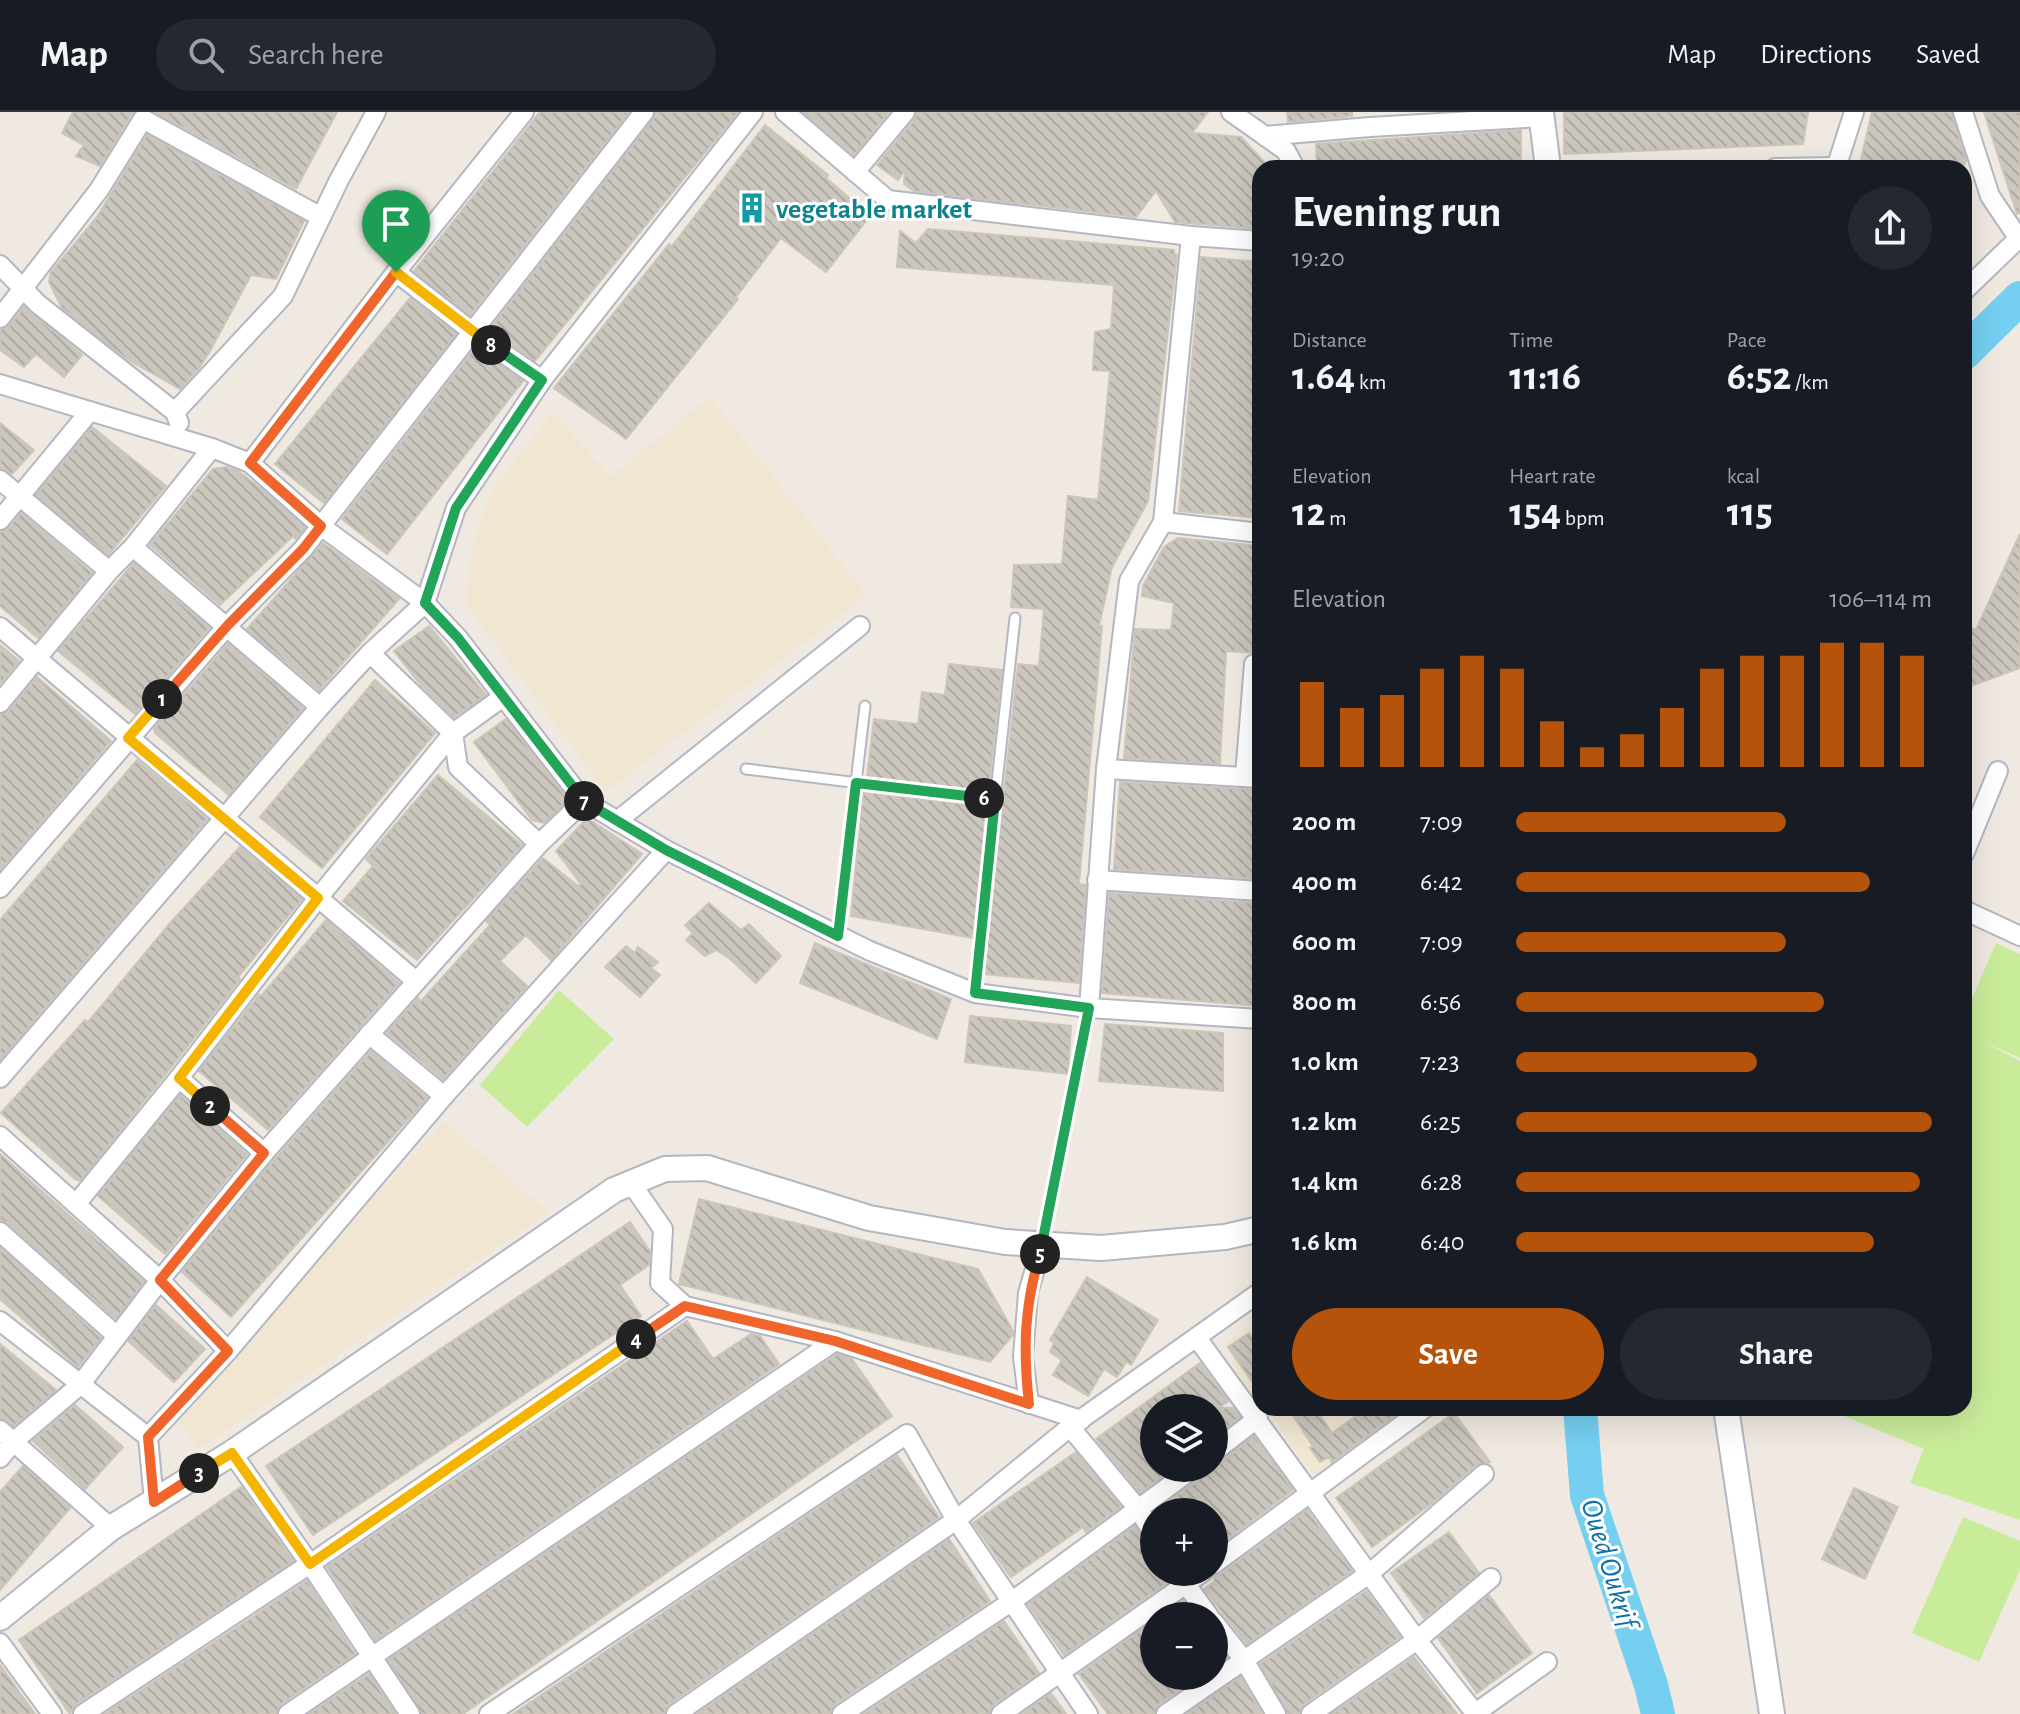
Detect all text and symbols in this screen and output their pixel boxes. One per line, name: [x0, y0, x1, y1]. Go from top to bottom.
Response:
search box: [156, 19, 716, 91]
icon: search: [184, 33, 228, 77]
text: Map: [40, 36, 108, 74]
text: Search here: [248, 40, 384, 70]
text: Map: [1667, 41, 1716, 69]
text: Directions: [1760, 41, 1872, 69]
text: Saved: [1916, 41, 1980, 69]
button: share: [1848, 186, 1932, 270]
pin: [362, 190, 430, 272]
building icon: vegetable market: [735, 191, 769, 225]
text: Evening run: [1292, 191, 1501, 235]
place label: vegetable market: [776, 196, 973, 224]
icon: arrive: [374, 202, 418, 246]
text: 19:20: [1292, 245, 1345, 271]
pin: 8: [471, 325, 511, 365]
text: Distance: [1292, 329, 1367, 351]
text: Time: [1509, 329, 1553, 351]
text: Pace: [1727, 329, 1766, 351]
text: 8: [486, 334, 496, 356]
text: 1.64: [1292, 357, 1355, 397]
text: 11:16: [1509, 357, 1581, 397]
text: 6:52: [1727, 357, 1791, 397]
text: km: [1355, 371, 1386, 393]
text: /km: [1791, 371, 1829, 393]
text: Elevation: [1292, 465, 1372, 487]
text: Heart rate: [1509, 465, 1596, 487]
text: kcal: [1727, 465, 1760, 487]
text: 12: [1292, 493, 1325, 533]
text: 154: [1509, 493, 1561, 533]
text: 115: [1727, 493, 1773, 533]
text: m: [1325, 507, 1346, 529]
text: bpm: [1561, 507, 1605, 529]
text: Elevation: [1292, 586, 1386, 612]
text: 106–114 m: [1829, 586, 1932, 612]
pin: 1: [142, 679, 182, 719]
text: 1: [158, 688, 166, 710]
pin: 6: [964, 778, 1004, 818]
pin: 7: [564, 781, 604, 821]
text: 6: [979, 787, 989, 809]
text: 7: [579, 790, 589, 812]
text: 200 m: [1292, 809, 1356, 835]
text: 7:09: [1420, 809, 1463, 835]
text: 400 m: [1292, 869, 1357, 895]
text: 6:42: [1420, 869, 1463, 895]
text: 600 m: [1292, 929, 1357, 955]
text: 7:09: [1420, 929, 1463, 955]
text: 800 m: [1292, 989, 1357, 1015]
text: 6:56: [1420, 989, 1461, 1015]
text: 1.0 km: [1292, 1049, 1359, 1075]
text: 7:23: [1420, 1049, 1459, 1075]
pin: 2: [190, 1086, 230, 1126]
text: 2: [205, 1095, 215, 1117]
text: 1.2 km: [1292, 1109, 1357, 1135]
text: 6:25: [1420, 1109, 1461, 1135]
text: 1.4 km: [1292, 1169, 1358, 1195]
text: 6:28: [1420, 1169, 1462, 1195]
text: 1.6 km: [1292, 1229, 1358, 1255]
text: 6:40: [1420, 1229, 1464, 1255]
pin: 5: [1020, 1234, 1060, 1274]
text: 5: [1035, 1243, 1045, 1265]
button: Save: [1292, 1308, 1604, 1400]
button: Share: [1620, 1308, 1932, 1400]
pin: 4: [616, 1319, 656, 1359]
text: 4: [630, 1328, 642, 1350]
map controls: [1140, 1394, 1228, 1690]
button: layers: [1140, 1394, 1228, 1482]
pin: 3: [179, 1453, 219, 1493]
text: 3: [194, 1462, 204, 1484]
water label: Oued Oukrif: [1575, 1496, 1644, 1635]
button: +: [1140, 1498, 1228, 1586]
button: −: [1140, 1602, 1228, 1690]

